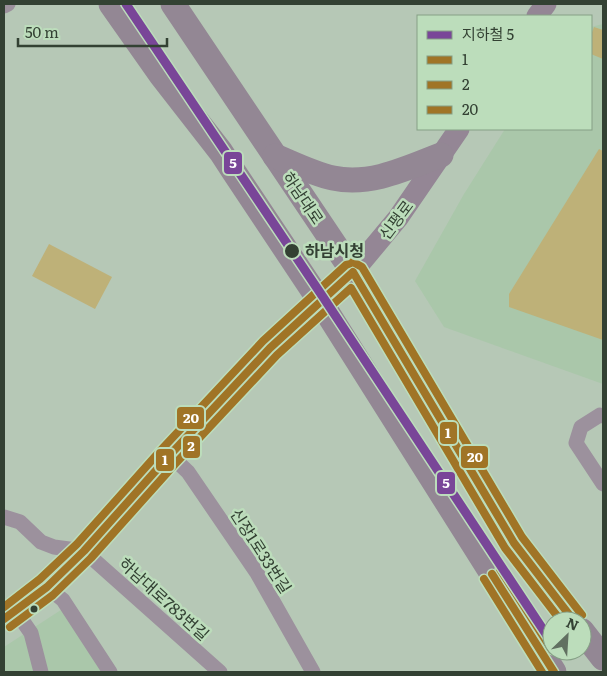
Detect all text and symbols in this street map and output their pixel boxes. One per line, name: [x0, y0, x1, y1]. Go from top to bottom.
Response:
scale bar: [18, 15, 166, 47]
legend: [417, 15, 592, 130]
text: 50 m: [25, 20, 59, 43]
text: 지하철 5: [462, 22, 514, 45]
text: 1: [462, 47, 468, 70]
text: 2: [462, 72, 470, 95]
text: 20: [462, 97, 479, 120]
line badge: 5: [223, 151, 243, 175]
text: 5: [229, 152, 237, 172]
street label: 하남대로: [277, 166, 330, 229]
street label: 신평로: [372, 194, 418, 244]
place label: 하남시청: [305, 238, 364, 262]
marker: 하남시청: [283, 242, 301, 260]
line badge: 20: [176, 406, 205, 430]
text: 20: [183, 407, 199, 427]
line badge: 1: [439, 421, 458, 445]
text: 1: [445, 422, 451, 442]
line badge: 2: [182, 435, 201, 459]
text: 2: [187, 435, 195, 455]
line badge: 20: [460, 445, 489, 469]
text: 20: [467, 446, 483, 466]
line badge: 1: [155, 448, 175, 472]
text: 1: [162, 449, 168, 469]
line badge: 5: [436, 471, 456, 495]
text: 5: [442, 472, 450, 492]
street label: 신장1로33번길: [225, 503, 298, 598]
street label: 하남대로783번길: [114, 551, 215, 645]
unlabelled marker: [29, 604, 39, 614]
north arrow: [542, 611, 592, 661]
text: N: [563, 612, 583, 635]

